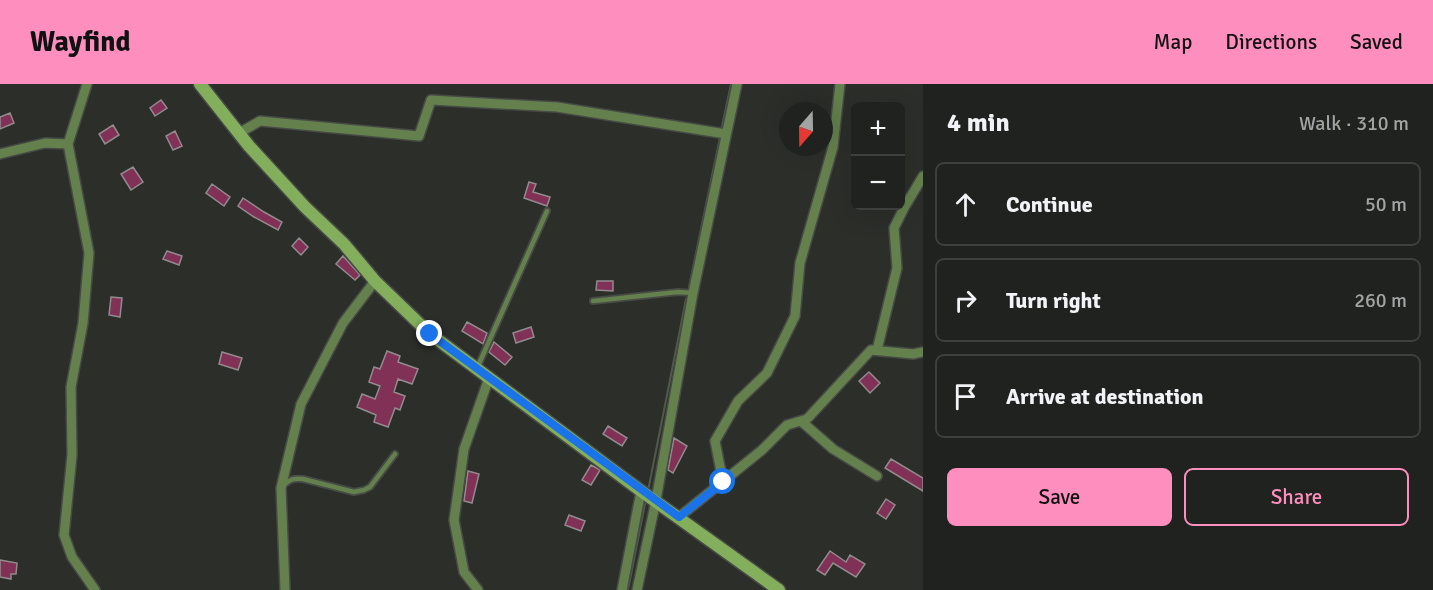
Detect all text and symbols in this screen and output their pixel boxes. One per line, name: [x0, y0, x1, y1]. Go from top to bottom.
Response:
text: Wayfind: [30, 25, 131, 59]
text: Map: [1154, 29, 1192, 55]
text: Directions: [1225, 29, 1317, 55]
text: Saved: [1350, 29, 1403, 55]
north arrow: [779, 102, 833, 156]
map controls: [851, 102, 905, 210]
button: +: [851, 102, 905, 156]
text: 4 min: [947, 107, 1010, 139]
text: Walk · 310 m: [1299, 111, 1409, 136]
button: −: [851, 156, 905, 210]
icon: ahead: [949, 188, 982, 221]
text: Continue: [1006, 191, 1093, 218]
text: 50 m: [1365, 192, 1407, 217]
icon: right: [949, 284, 982, 317]
text: Turn right: [1006, 287, 1101, 314]
text: 260 m: [1354, 288, 1407, 313]
route end: [416, 320, 442, 346]
icon: arrive: [949, 380, 982, 413]
text: Arrive at destination: [1006, 383, 1203, 410]
route start: [709, 468, 735, 494]
button: Save: [947, 468, 1172, 526]
button: Share: [1184, 468, 1409, 526]

